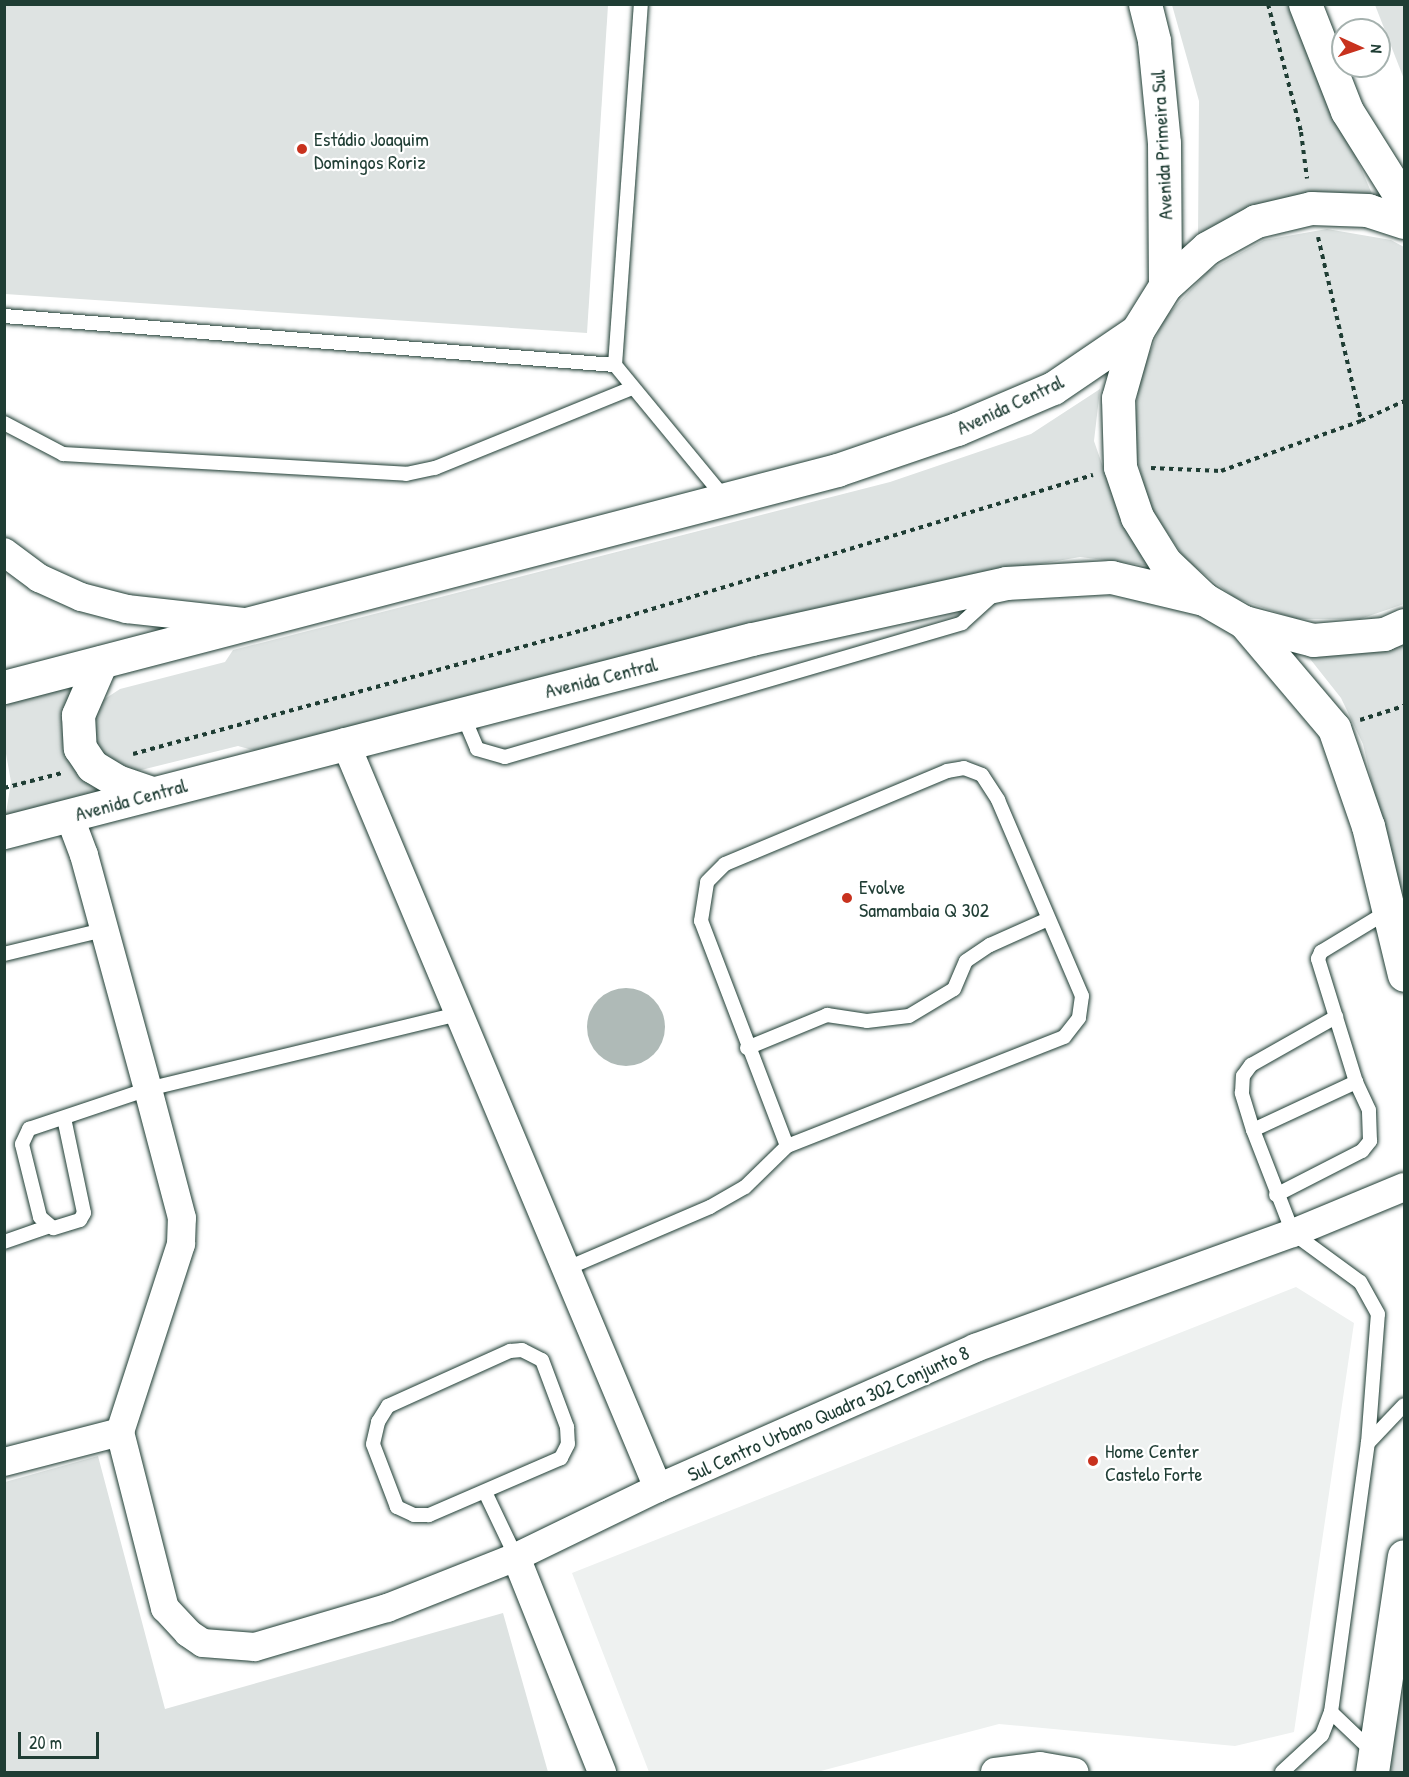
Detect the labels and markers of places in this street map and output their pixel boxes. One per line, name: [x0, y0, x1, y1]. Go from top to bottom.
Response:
place label: Estádio Joaquim Domingos Roriz: [314, 126, 429, 173]
marker: Estádio Joaquim Domingos Roriz: [295, 142, 309, 156]
place label: Evolve Samambaia Q 302: [859, 874, 989, 921]
marker: Evolve Samambaia Q 302: [840, 891, 854, 905]
place label: Home Center Castelo Forte: [1105, 1438, 1202, 1485]
marker: Home Center Castelo Forte: [1086, 1454, 1100, 1468]

